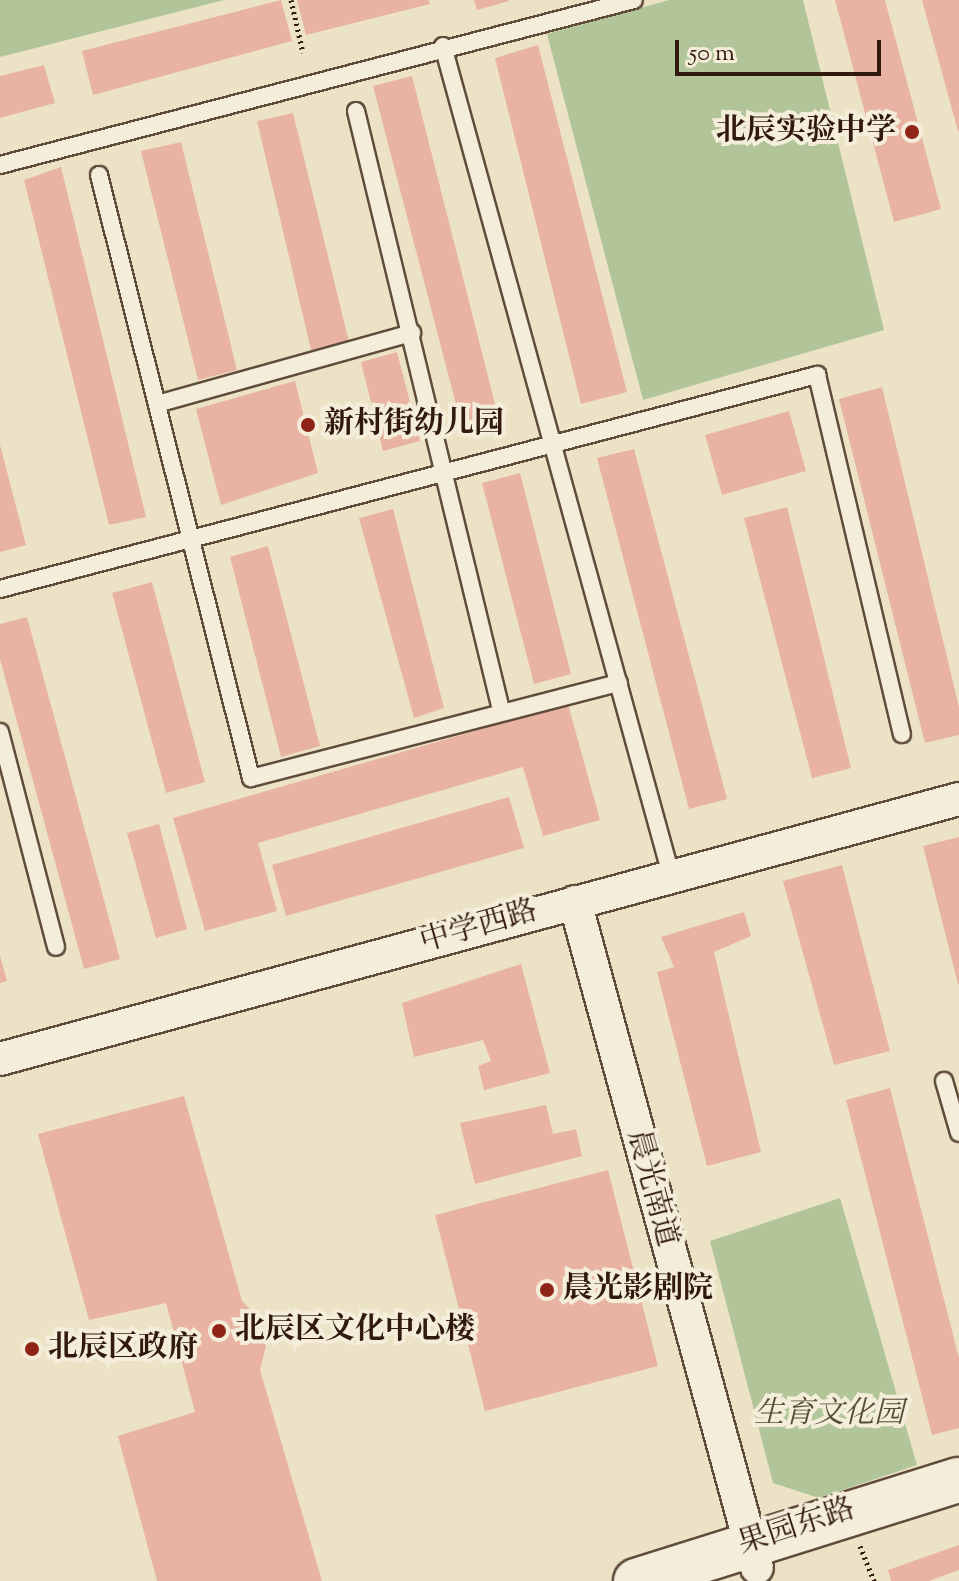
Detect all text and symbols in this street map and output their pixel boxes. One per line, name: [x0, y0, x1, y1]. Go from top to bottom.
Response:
scale bar: [679, 24, 885, 74]
text: 50 m: [689, 37, 735, 71]
place label: 北辰实验中学: [716, 114, 896, 150]
marker: 北辰实验中学: [903, 123, 921, 141]
place label: 新村街幼儿园: [324, 407, 504, 443]
marker: 新村街幼儿园: [299, 416, 317, 434]
street label: 中学西路: [416, 894, 542, 962]
street label: 晨光南道: [618, 1126, 684, 1252]
place label: 晨光影剧院: [563, 1272, 713, 1308]
marker: 晨光影剧院: [538, 1281, 556, 1299]
place label: 北辰区文化中心楼: [235, 1313, 475, 1349]
marker: 北辰区文化中心楼: [210, 1322, 228, 1340]
place label: 北辰区政府: [48, 1331, 198, 1367]
marker: 北辰区政府: [23, 1340, 41, 1358]
park label: 生育文化园: [754, 1397, 904, 1433]
street label: 果园东路: [734, 1492, 860, 1564]

